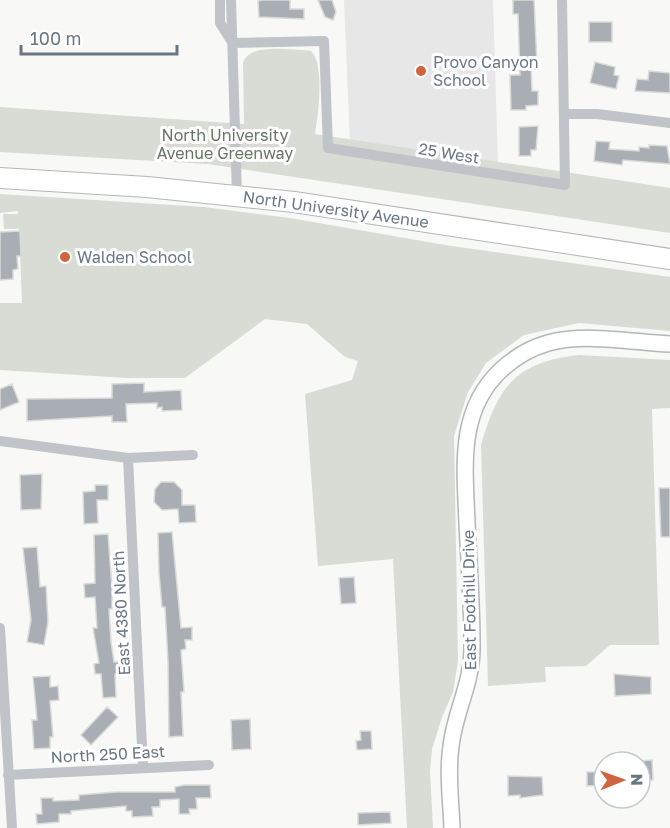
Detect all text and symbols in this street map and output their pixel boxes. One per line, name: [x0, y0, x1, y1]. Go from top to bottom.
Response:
scale bar: [21, 18, 177, 56]
text: 100 m: [30, 27, 81, 49]
place label: Provo Canyon School: [433, 52, 539, 90]
marker: Provo Canyon School: [414, 64, 428, 78]
park label: North University Avenue Greenway: [157, 125, 293, 163]
street label: 25 West: [417, 138, 481, 168]
street label: North University Avenue: [242, 186, 430, 232]
place label: Walden School: [77, 247, 192, 267]
marker: Walden School: [58, 250, 72, 264]
street label: East Foothill Drive: [458, 530, 480, 670]
street label: East 4380 North: [108, 550, 134, 676]
street label: North 250 East: [50, 741, 166, 767]
north arrow: [592, 750, 652, 810]
text: N: [627, 773, 647, 786]

